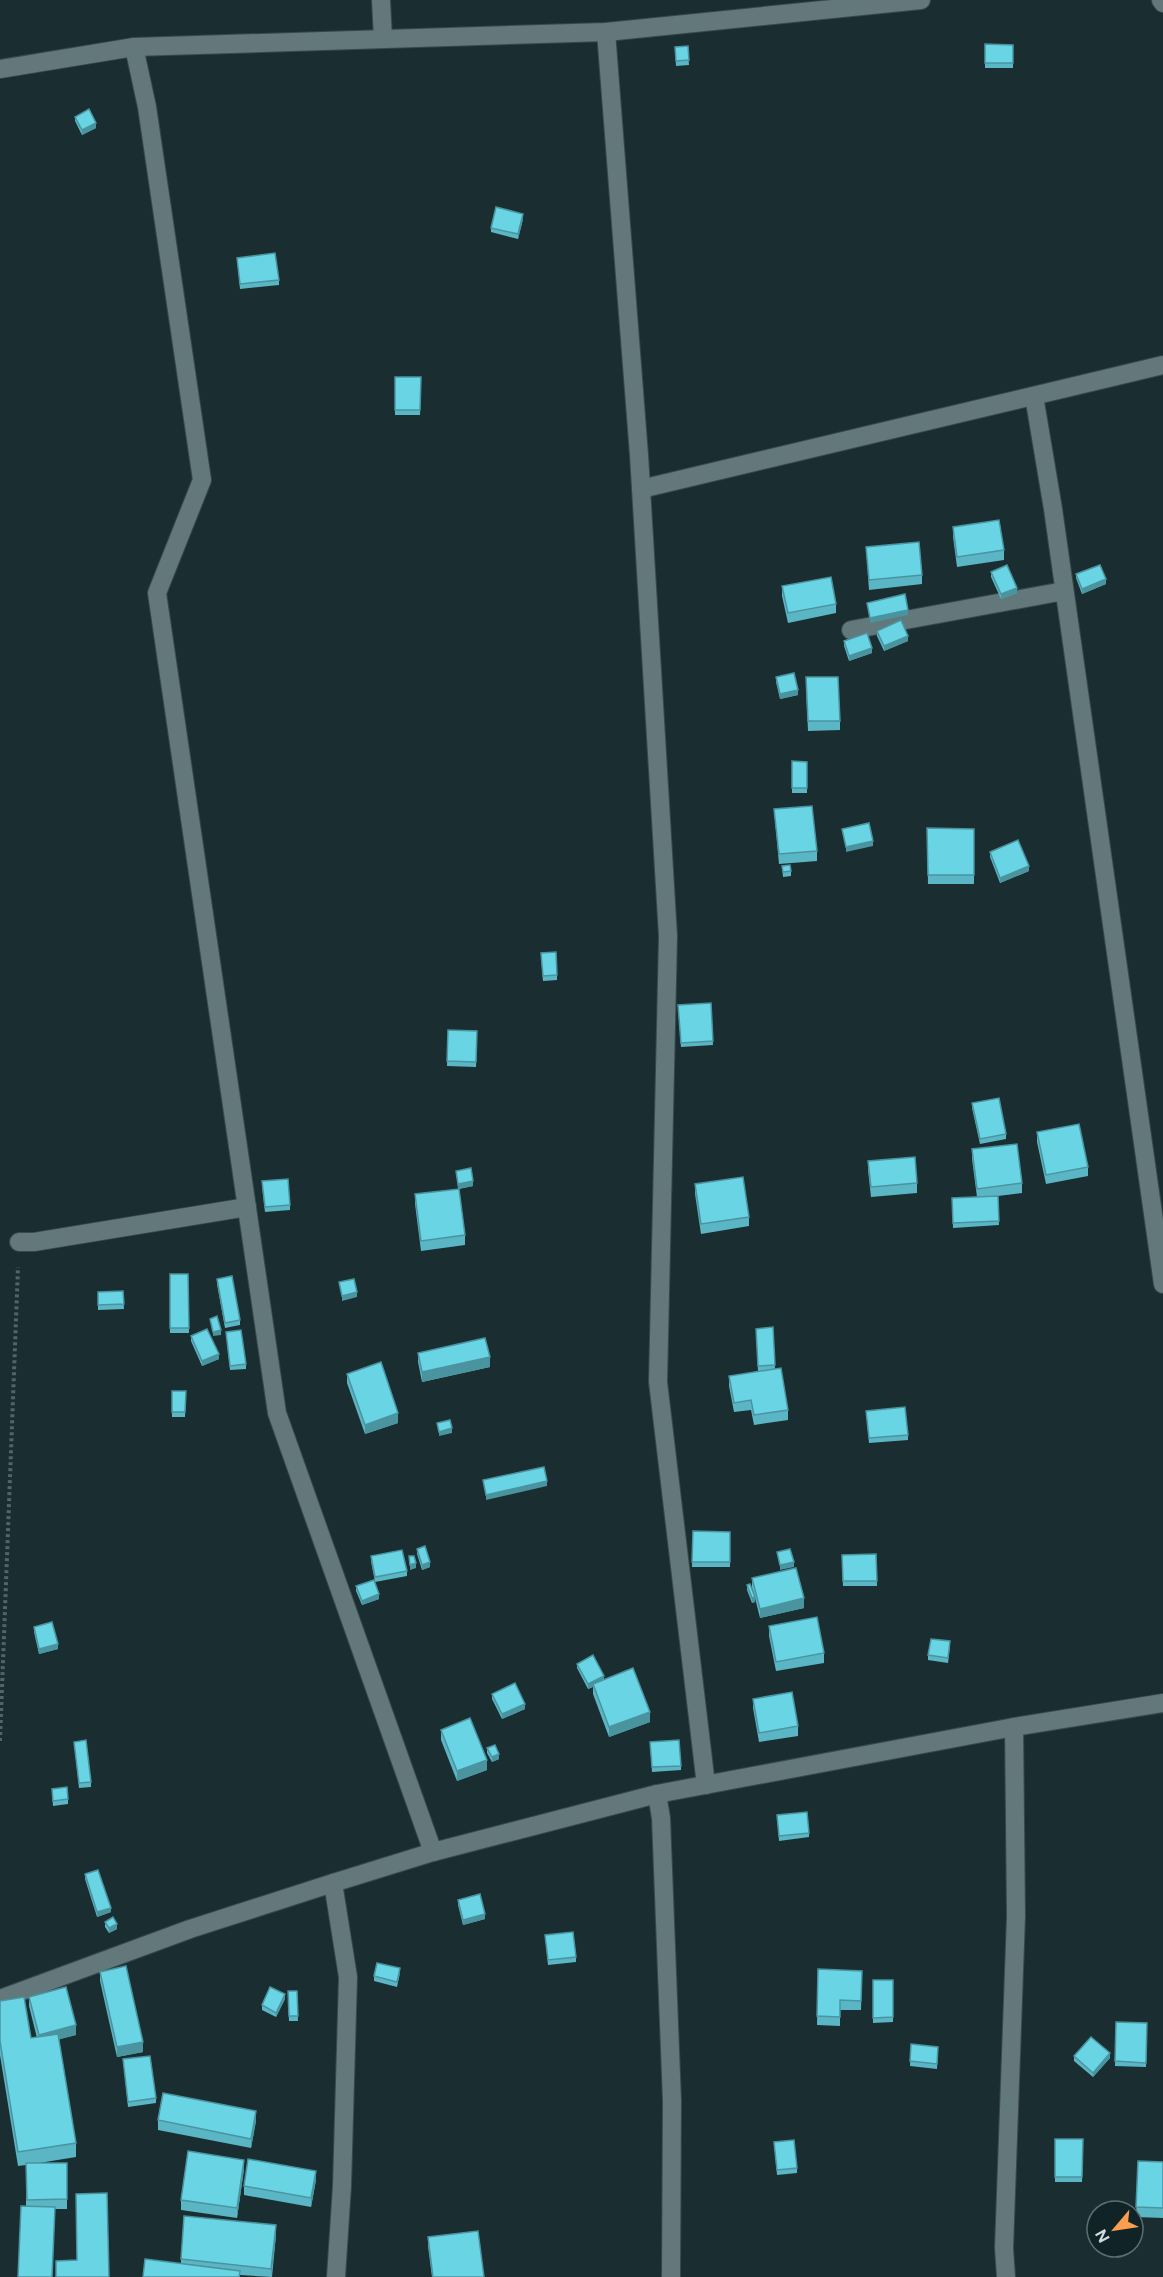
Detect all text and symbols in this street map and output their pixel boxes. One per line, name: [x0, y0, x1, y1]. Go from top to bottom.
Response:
north arrow: [1085, 2199, 1145, 2259]
text: N: [1091, 2226, 1114, 2246]

